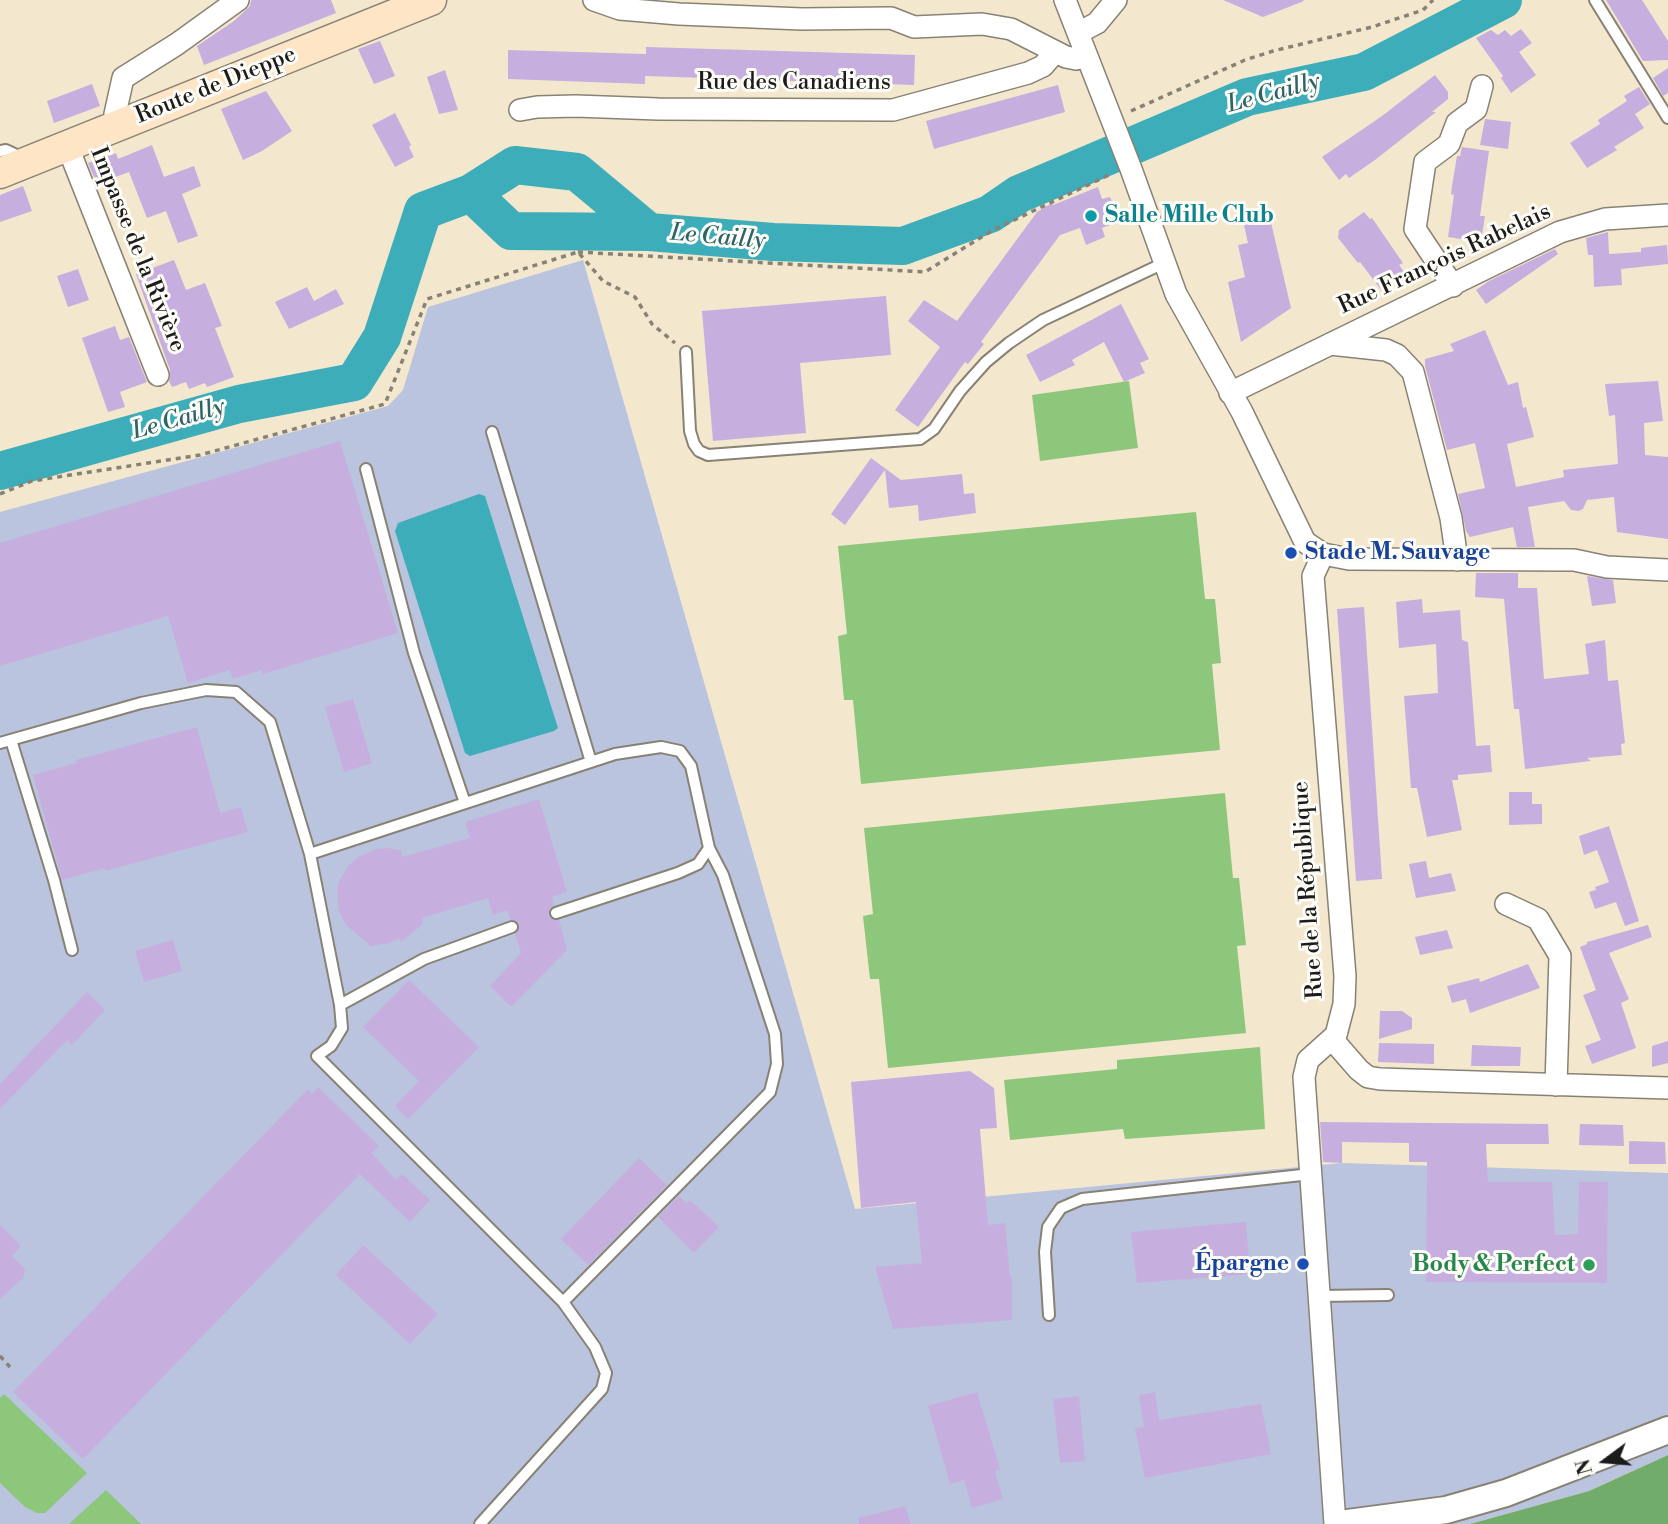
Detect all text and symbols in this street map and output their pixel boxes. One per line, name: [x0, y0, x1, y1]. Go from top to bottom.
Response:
street label: Route de Dieppe: [132, 41, 300, 131]
water label: Le Cailly: [1224, 68, 1324, 120]
street label: Rue des Canadiens: [697, 69, 891, 97]
street label: Impasse de la Rivière: [83, 144, 191, 356]
street label: Rue François Rabelais: [1334, 199, 1556, 321]
place label: Salle Mille Club: [1105, 202, 1274, 230]
marker: Salle Mille Club: [1083, 208, 1099, 224]
water label: Le Cailly: [669, 220, 767, 256]
water label: Le Cailly: [129, 393, 229, 447]
place label: Stade M. Sauvage: [1305, 539, 1490, 567]
marker: Stade M. Sauvage: [1283, 545, 1299, 561]
street label: Rue de la République: [1288, 780, 1330, 1000]
place label: Épargne: [1195, 1250, 1289, 1278]
place label: Body & Perfect: [1412, 1251, 1575, 1279]
marker: Épargne: [1295, 1256, 1311, 1272]
marker: Body & Perfect: [1581, 1257, 1597, 1273]
north arrow: [1570, 1426, 1640, 1496]
text: N: [1571, 1456, 1598, 1477]

